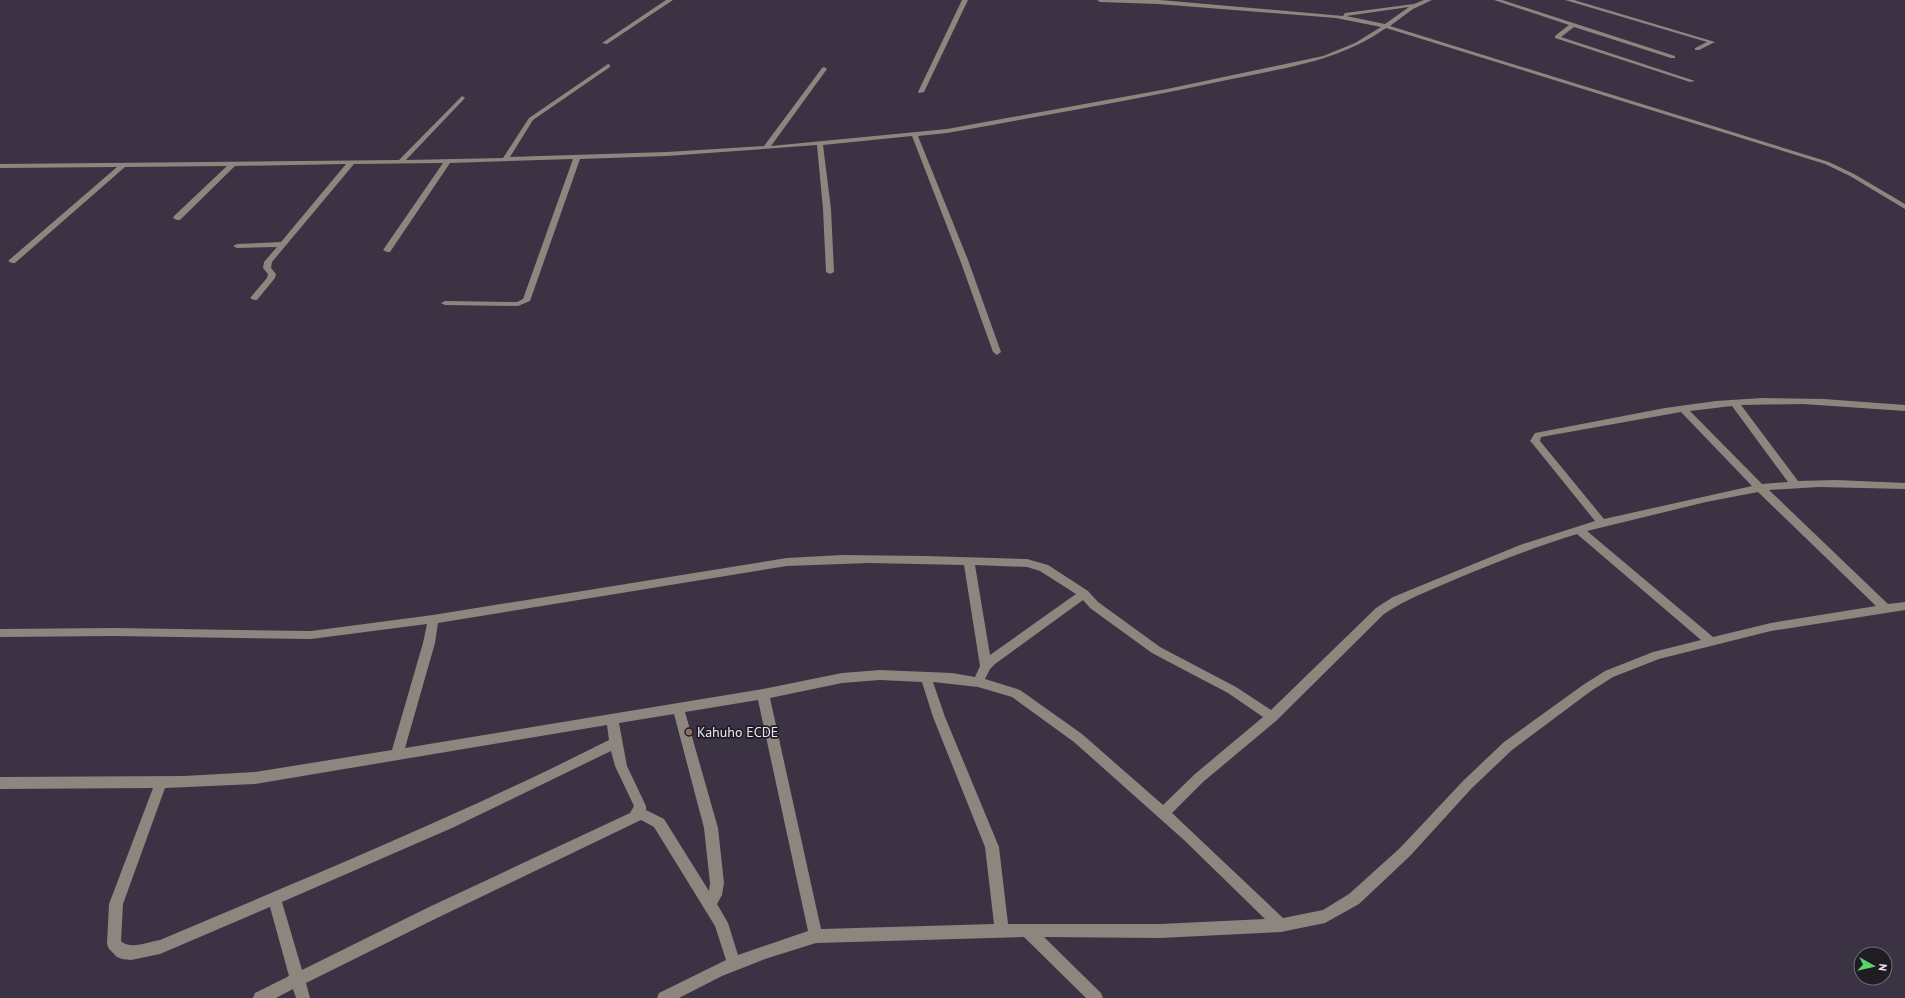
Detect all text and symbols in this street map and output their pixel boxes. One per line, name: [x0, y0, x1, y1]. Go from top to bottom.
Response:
place label: Kahuho ECDE: [697, 723, 778, 741]
marker: Kahuho ECDE: [684, 727, 694, 737]
north arrow: [1853, 946, 1893, 986]
text: N: [1875, 963, 1890, 972]

